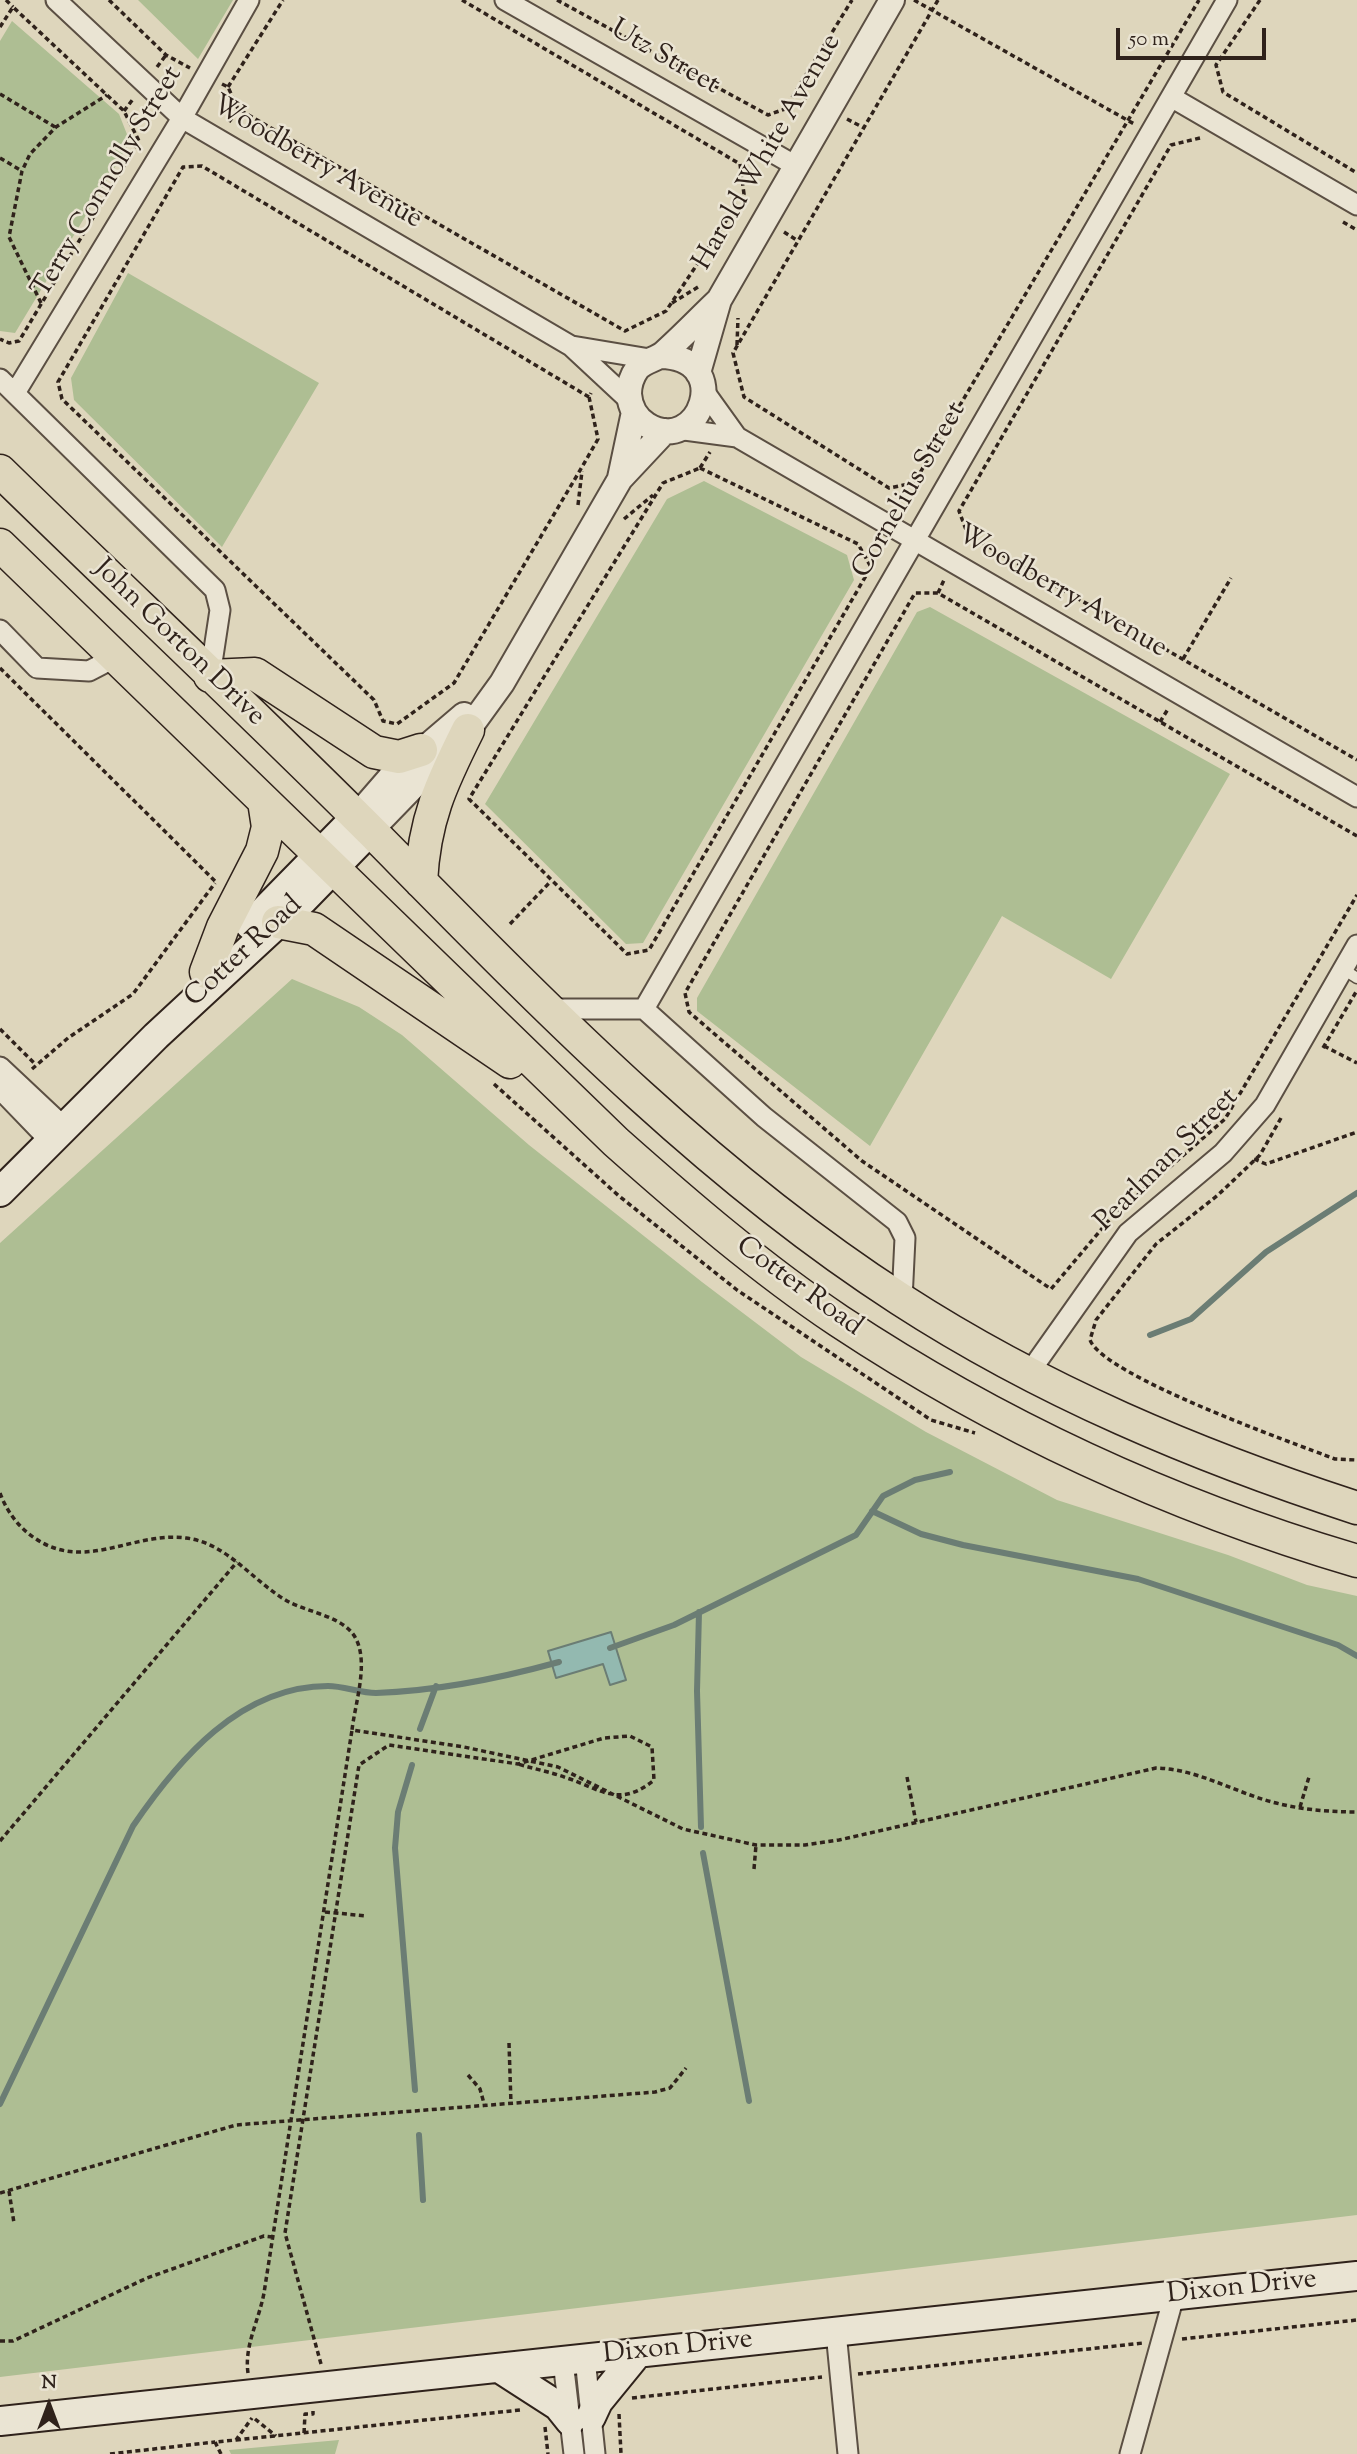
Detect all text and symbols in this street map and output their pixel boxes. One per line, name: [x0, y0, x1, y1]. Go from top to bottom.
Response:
street label: Utz Street: [603, 14, 725, 104]
scale bar: [1119, 14, 1270, 58]
text: 50 m: [1129, 25, 1169, 55]
street label: Harold White Avenue: [688, 29, 850, 277]
street label: Terry Connolly Street: [27, 61, 191, 305]
street label: Woodberry Avenue: [205, 90, 427, 238]
street label: Cornelius Street: [847, 397, 975, 585]
street label: Woodberry Avenue: [950, 519, 1172, 667]
street label: John Gorton Drive: [85, 554, 271, 734]
street label: Cotter Road: [179, 890, 311, 1016]
street label: Pearlman Street: [1089, 1082, 1247, 1240]
street label: Cotter Road: [728, 1231, 868, 1345]
street label: Dixon Drive: [1165, 2264, 1319, 2314]
street label: Dixon Drive: [601, 2324, 755, 2374]
north arrow: [14, 2370, 84, 2440]
text: N: [41, 2370, 57, 2397]

